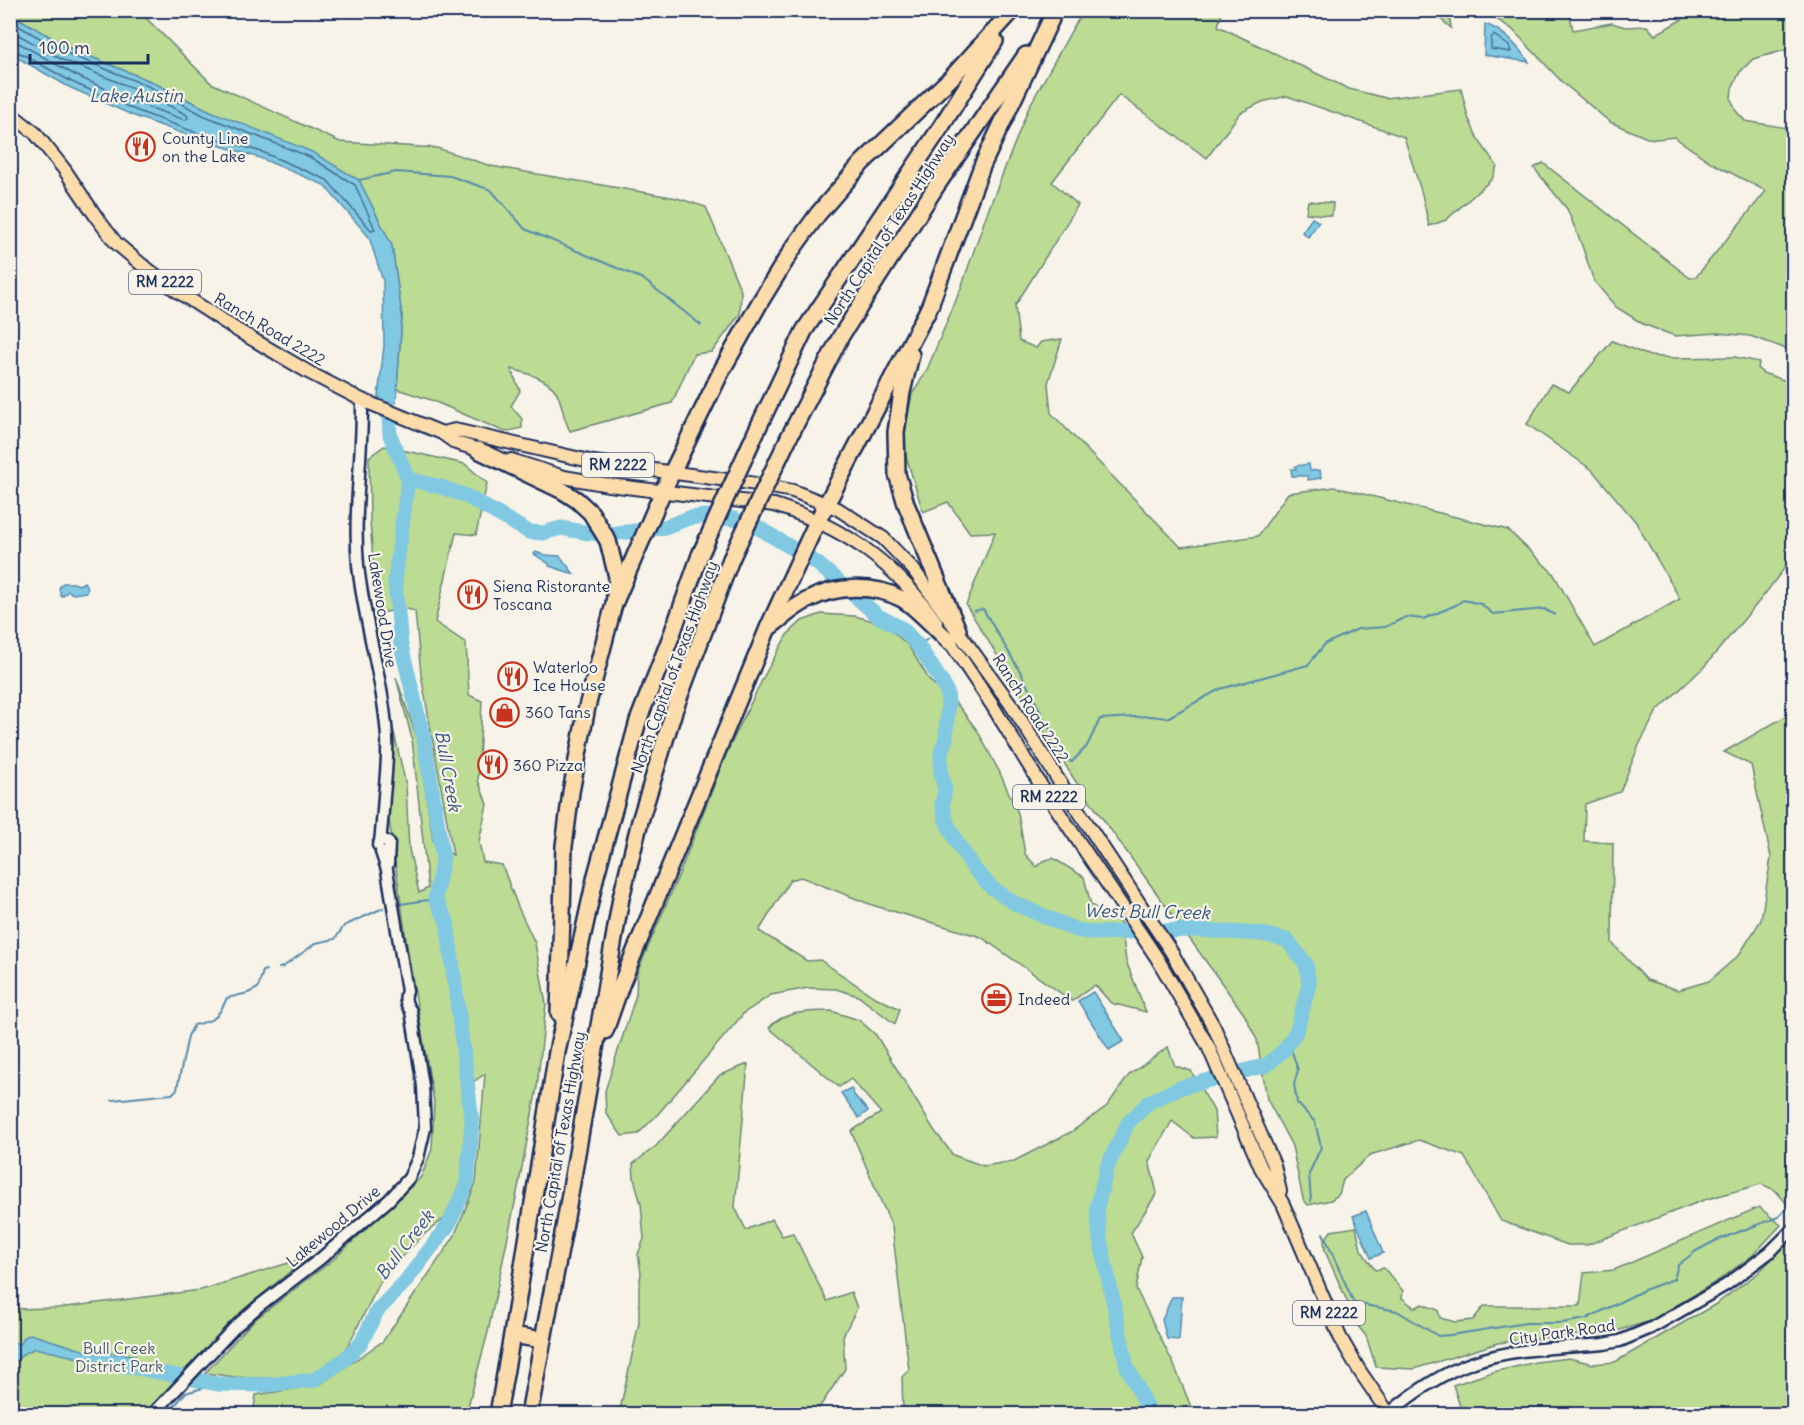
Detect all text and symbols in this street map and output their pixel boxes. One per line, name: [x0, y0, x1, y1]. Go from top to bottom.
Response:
scale bar: [30, 27, 148, 65]
text: 100 m: [39, 36, 90, 59]
water label: Lake Austin: [89, 84, 183, 107]
place label: County Line on the Lake: [162, 128, 248, 166]
street label: North Capital of Texas Highway: [819, 129, 959, 329]
restaurant icon: County Line on the Lake: [125, 131, 157, 163]
road number: RM 2222: [129, 270, 201, 294]
street label: Ranch Road 2222: [211, 288, 329, 370]
road number: RM 2222: [582, 453, 654, 477]
street label: Lakewood Drive: [364, 551, 402, 669]
street label: North Capital of Texas Highway: [626, 558, 722, 776]
place label: Siena Ristorante Toscana: [493, 576, 610, 614]
restaurant icon: Siena Ristorante Toscana: [456, 579, 488, 611]
street label: Ranch Road 2222: [988, 650, 1074, 767]
place label: Waterloo Ice House: [533, 657, 606, 695]
restaurant icon: Waterloo Ice House: [496, 660, 528, 692]
shop icon: 360 Tans: [488, 696, 520, 728]
place label: 360 Tans: [525, 702, 591, 722]
water label: Bull Creek: [430, 729, 467, 815]
restaurant icon: 360 Pizza: [476, 749, 508, 781]
place label: 360 Pizza: [513, 755, 583, 775]
road number: RM 2222: [1013, 785, 1085, 809]
water label: West Bull Creek: [1084, 899, 1212, 924]
office icon: Indeed: [981, 983, 1013, 1015]
place label: Indeed: [1018, 989, 1070, 1009]
street label: North Capital of Texas Highway: [531, 1030, 589, 1254]
street label: Lakewood Drive: [282, 1181, 384, 1271]
water label: Bull Creek: [370, 1204, 440, 1284]
road number: RM 2222: [1293, 1301, 1365, 1325]
street label: City Park Road: [1508, 1315, 1616, 1349]
park label: Bull Creek District Park: [75, 1338, 163, 1376]

